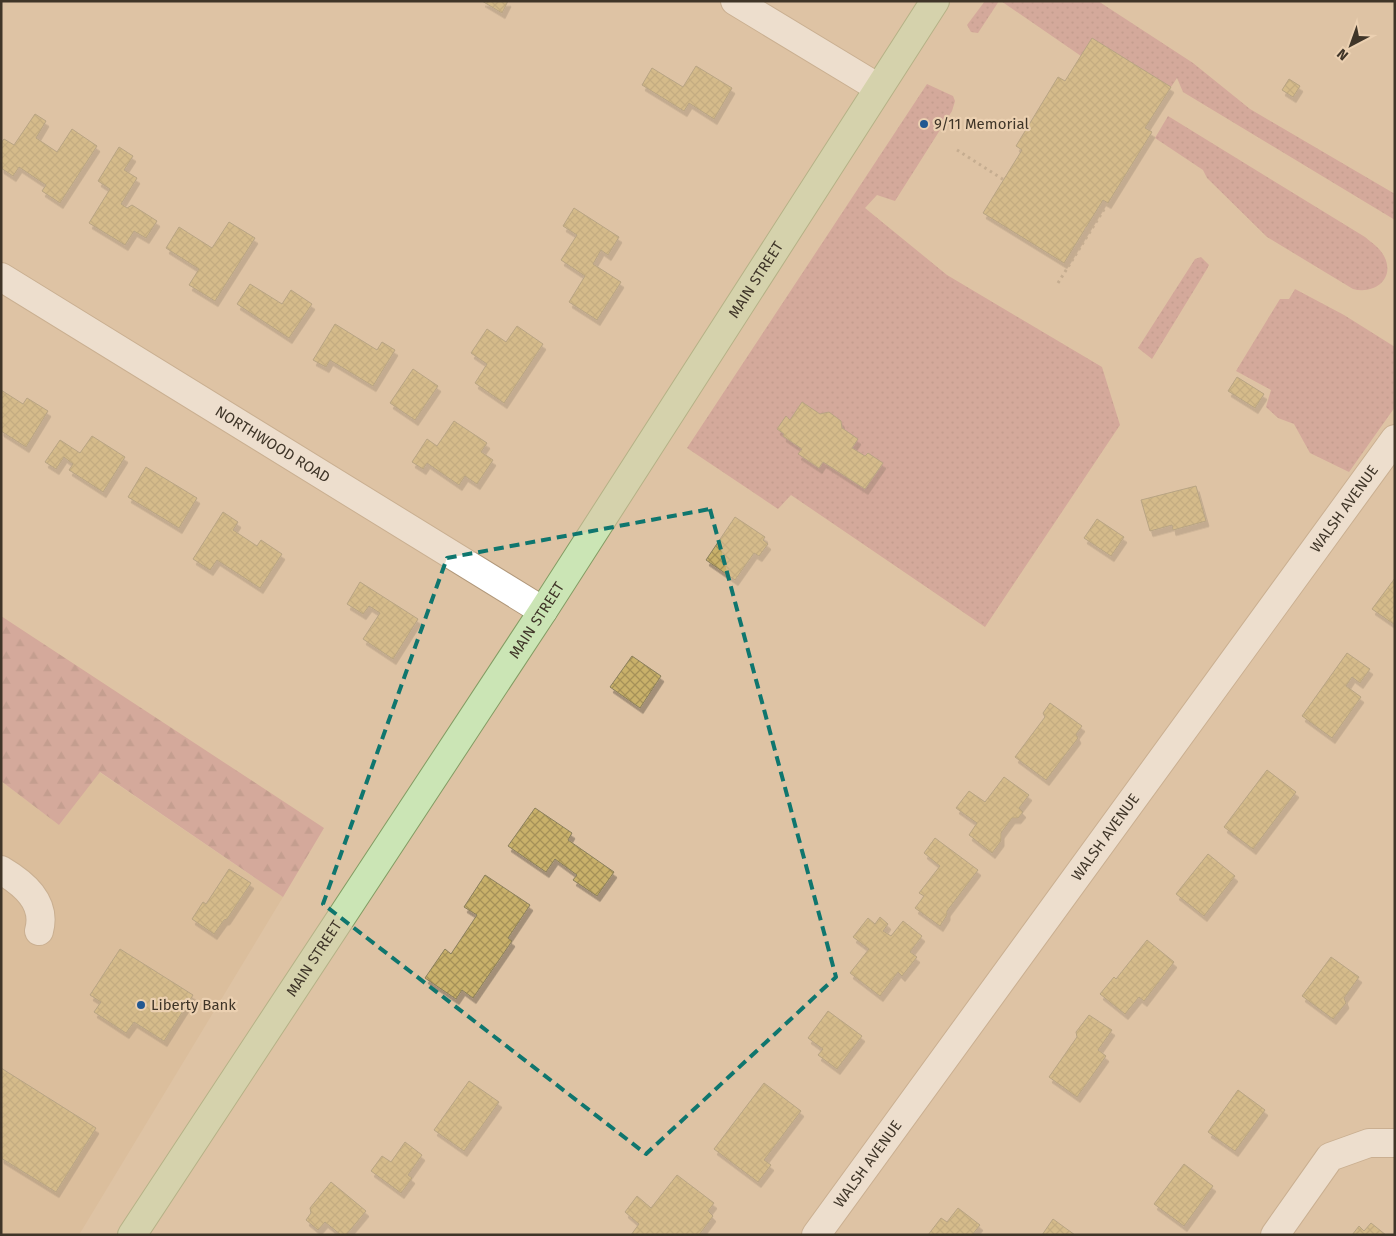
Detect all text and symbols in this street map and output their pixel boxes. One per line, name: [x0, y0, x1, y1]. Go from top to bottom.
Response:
north arrow: [1326, 20, 1376, 70]
text: N: [1334, 45, 1352, 64]
place label: 9/11 Memorial: [934, 115, 1029, 133]
marker: 9/11 Memorial: [918, 118, 930, 130]
street label: MAIN STREET: [725, 238, 787, 321]
street label: NORTHWOOD ROAD: [212, 402, 333, 487]
street label: WALSH AVENUE: [1306, 462, 1382, 556]
street label: MAIN STREET: [505, 579, 568, 662]
street label: WALSH AVENUE: [1068, 790, 1143, 884]
street label: MAIN STREET: [282, 917, 346, 1000]
place label: Liberty Bank: [151, 996, 236, 1014]
marker: Liberty Bank: [135, 999, 147, 1011]
street label: WALSH AVENUE: [830, 1117, 906, 1211]

